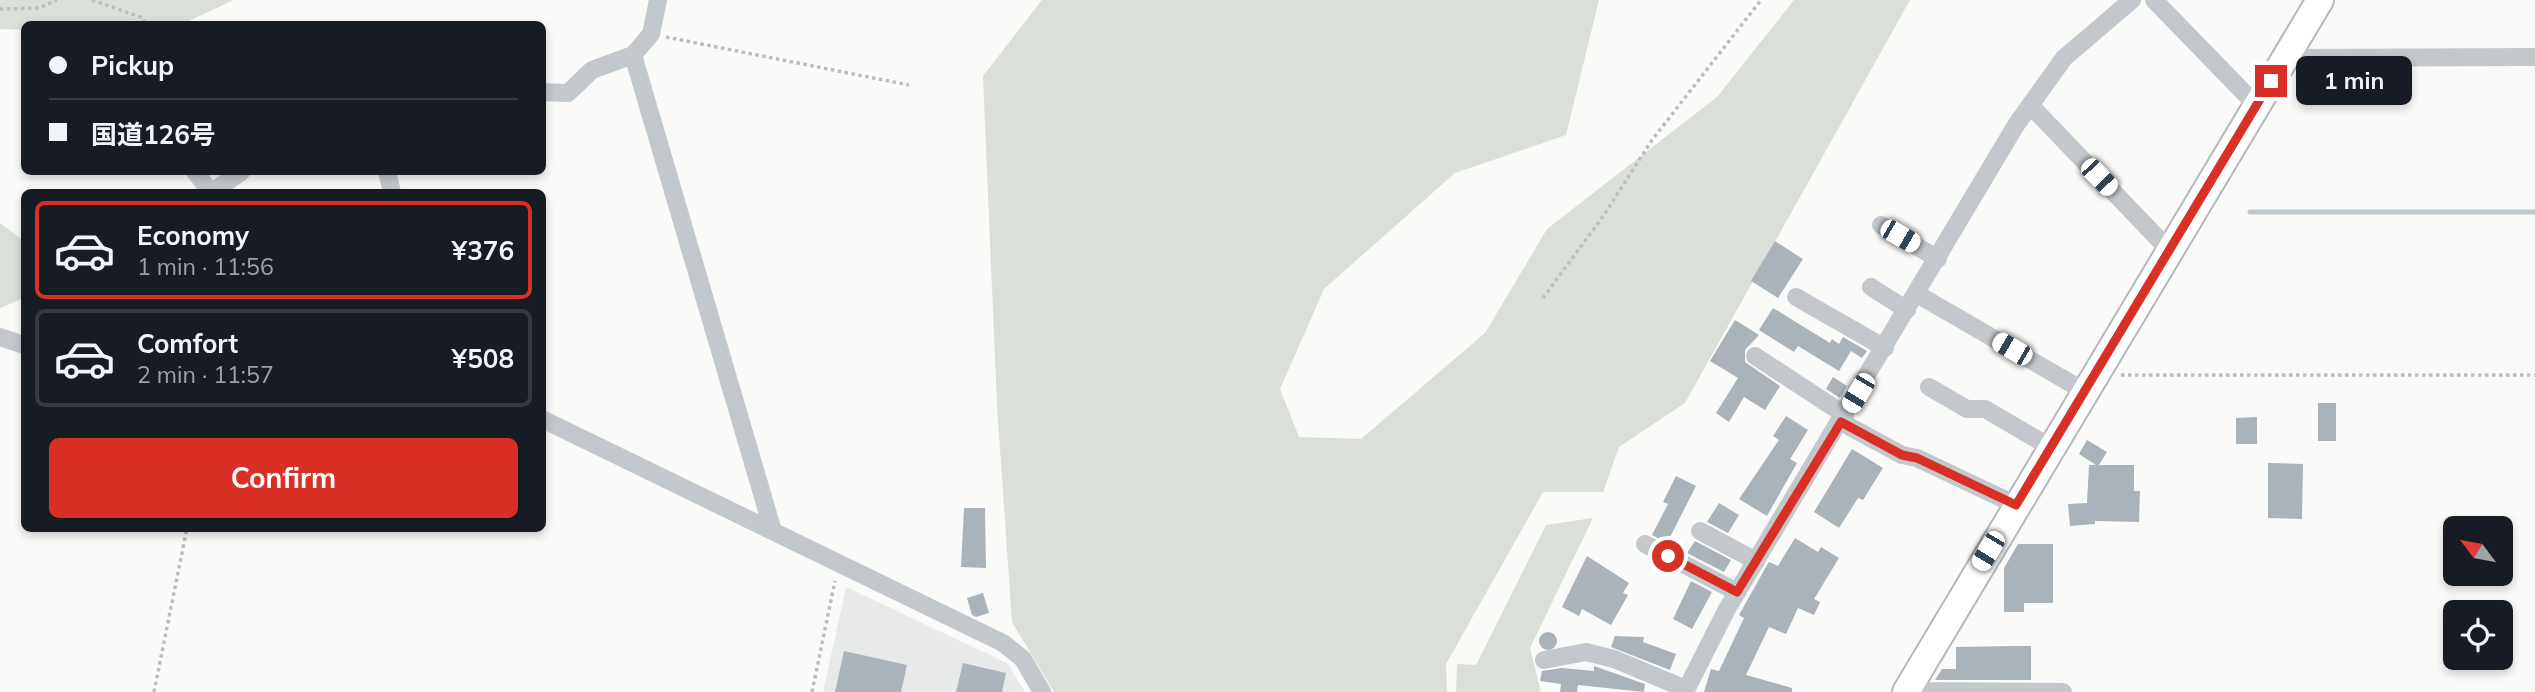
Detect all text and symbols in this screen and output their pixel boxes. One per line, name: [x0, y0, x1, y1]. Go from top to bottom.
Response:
text: Pickup: [91, 49, 174, 82]
callout: 1 min: [2296, 56, 2411, 106]
route end: [2255, 65, 2287, 97]
text: 1 min: [2324, 66, 2384, 95]
text: 国道126号: [91, 118, 216, 151]
car: [2077, 155, 2122, 199]
car: [1877, 216, 1924, 256]
icon: car: [53, 219, 116, 282]
text: Economy: [137, 219, 249, 252]
text: ¥376: [452, 234, 514, 267]
text: 1 min · 11:56: [137, 252, 274, 281]
icon: car: [53, 327, 116, 390]
text: Comfort: [137, 327, 238, 360]
car: [1989, 329, 2036, 369]
text: ¥508: [452, 342, 514, 375]
text: 2 min · 11:57: [137, 360, 274, 389]
car: [1839, 370, 1878, 416]
button: Confirm: [49, 438, 518, 518]
north arrow: [2443, 516, 2513, 586]
map controls: [2443, 516, 2513, 670]
car: [1969, 528, 2008, 574]
route start: [1652, 540, 1684, 572]
button: locate: [2443, 600, 2513, 670]

